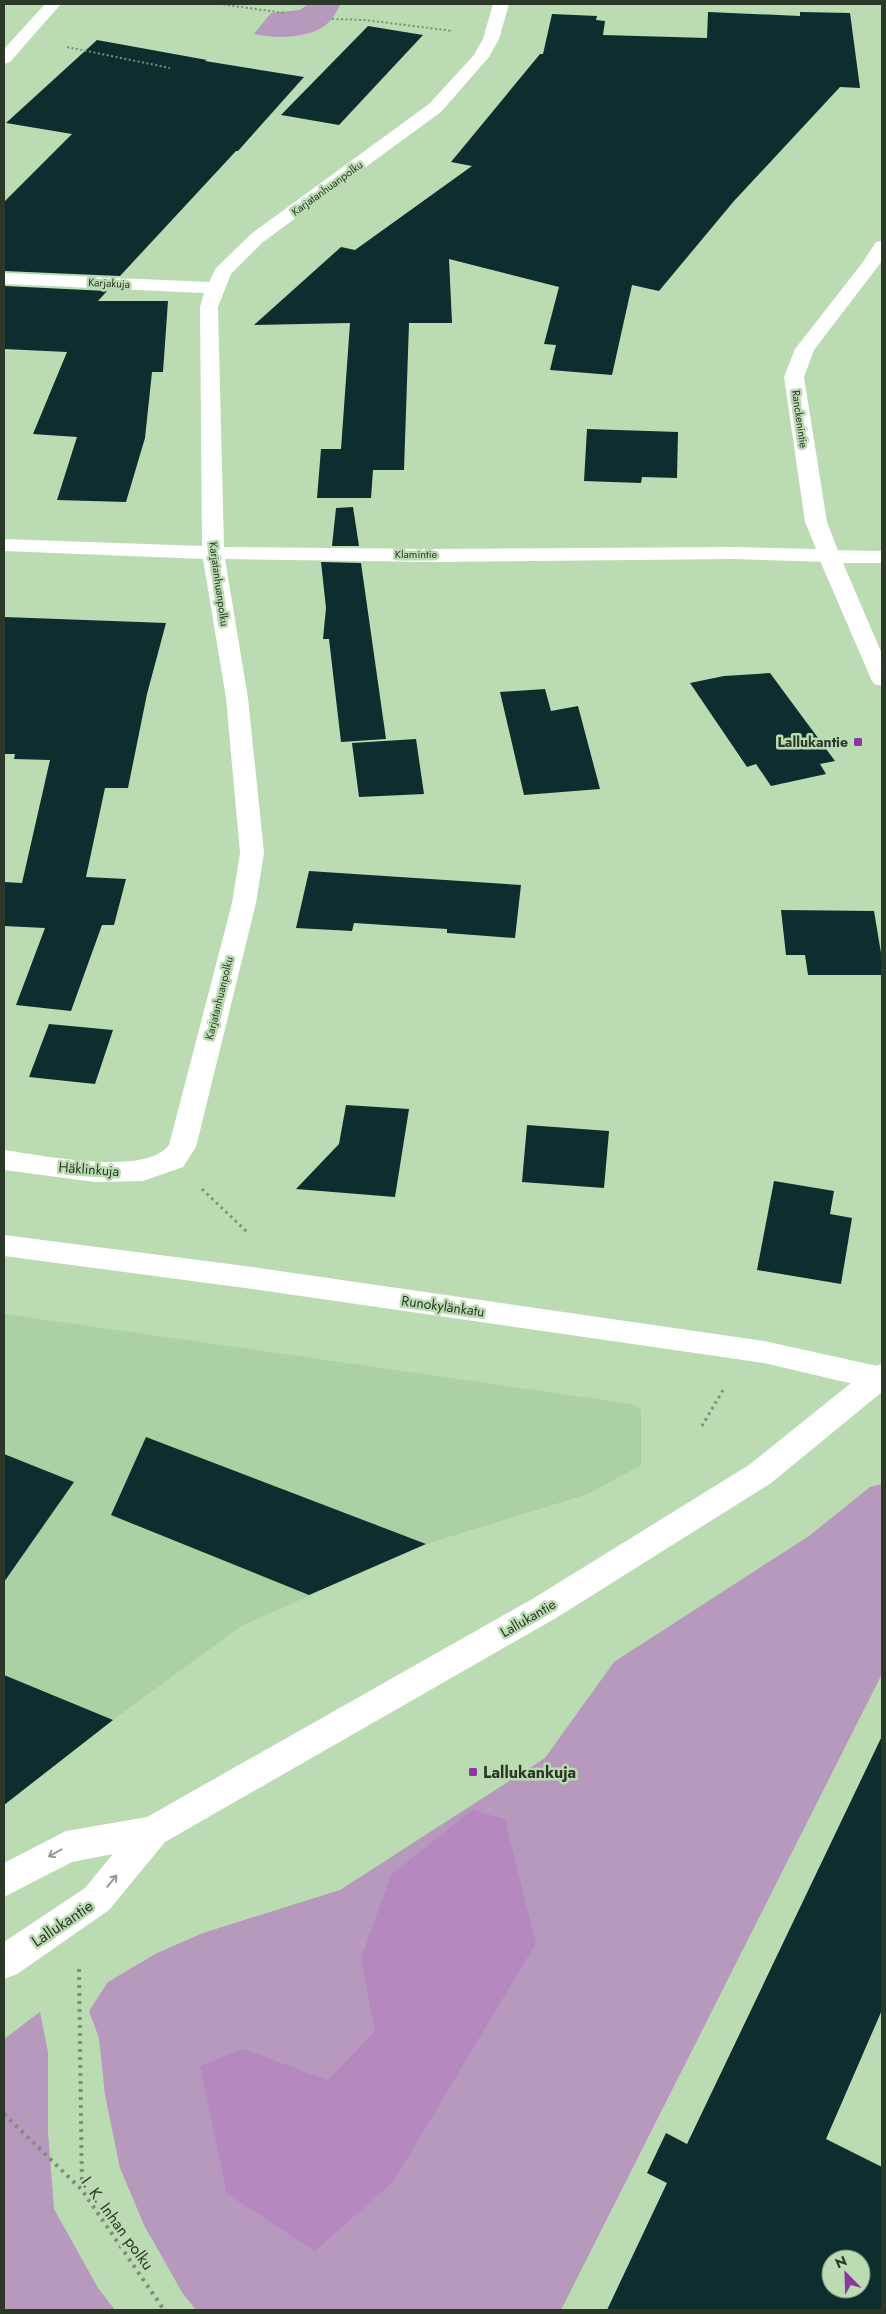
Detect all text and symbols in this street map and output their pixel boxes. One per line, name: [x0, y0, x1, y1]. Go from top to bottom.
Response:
street label: Karjatanhuanpolku: [288, 157, 366, 219]
street label: Karjakuja: [88, 274, 130, 292]
street label: Ranckenintie: [788, 389, 812, 449]
street label: Karjatanhuanpolku: [205, 541, 233, 627]
street label: Klamintie: [395, 546, 438, 562]
place label: Lallukantie: [777, 732, 848, 752]
marker: Lallukantie: [852, 736, 864, 748]
street label: Karjatanhuanpolku: [201, 955, 237, 1041]
street label: Häklinkuja: [58, 1157, 120, 1181]
street label: Runokylänkatu: [400, 1290, 486, 1322]
street label: Lallukantie: [496, 1594, 560, 1642]
place label: Lallukankuja: [483, 1761, 576, 1784]
marker: Lallukankuja: [467, 1766, 479, 1778]
one-way arrow: [48, 1849, 63, 1858]
one-way arrow: [106, 1875, 117, 1888]
street label: Lallukantie: [27, 1894, 98, 1953]
street label: I. K. Inhan polku: [76, 2172, 159, 2275]
north arrow: [821, 2249, 871, 2299]
text: N: [832, 2251, 850, 2273]

